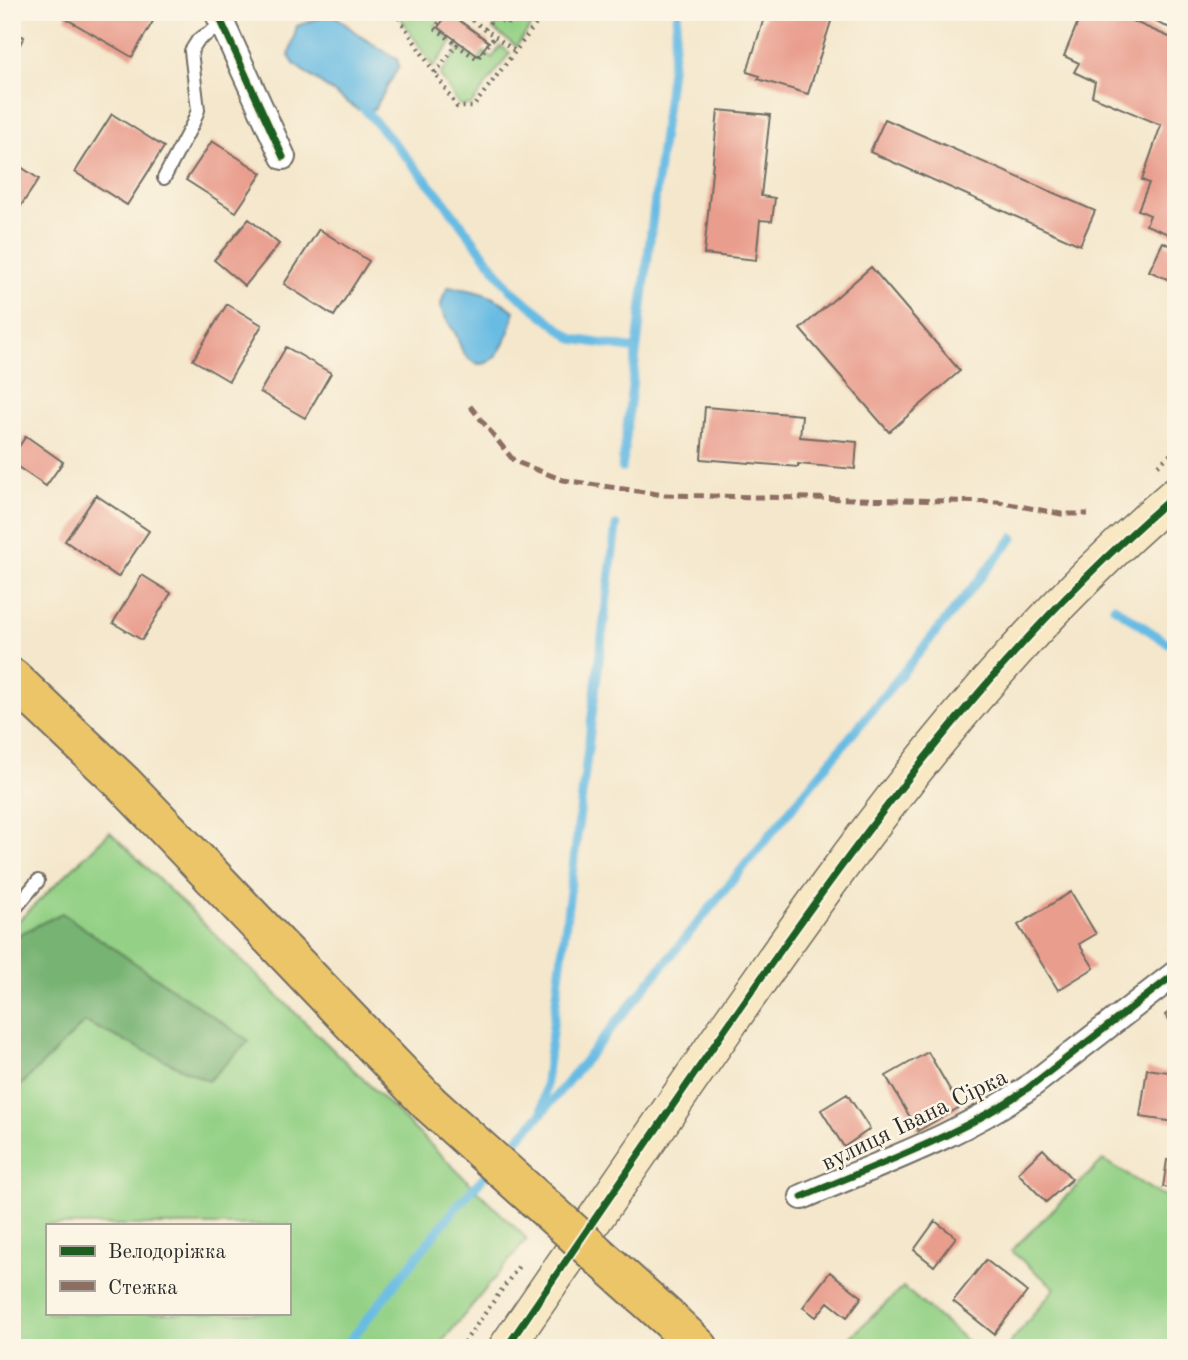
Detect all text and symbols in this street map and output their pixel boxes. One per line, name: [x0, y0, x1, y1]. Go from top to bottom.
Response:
street label: вулиця Івана Сірка: [818, 1066, 1012, 1176]
legend: [46, 1224, 290, 1314]
text: Велодоріжка: [108, 1242, 226, 1263]
text: Стежка: [108, 1278, 178, 1299]

